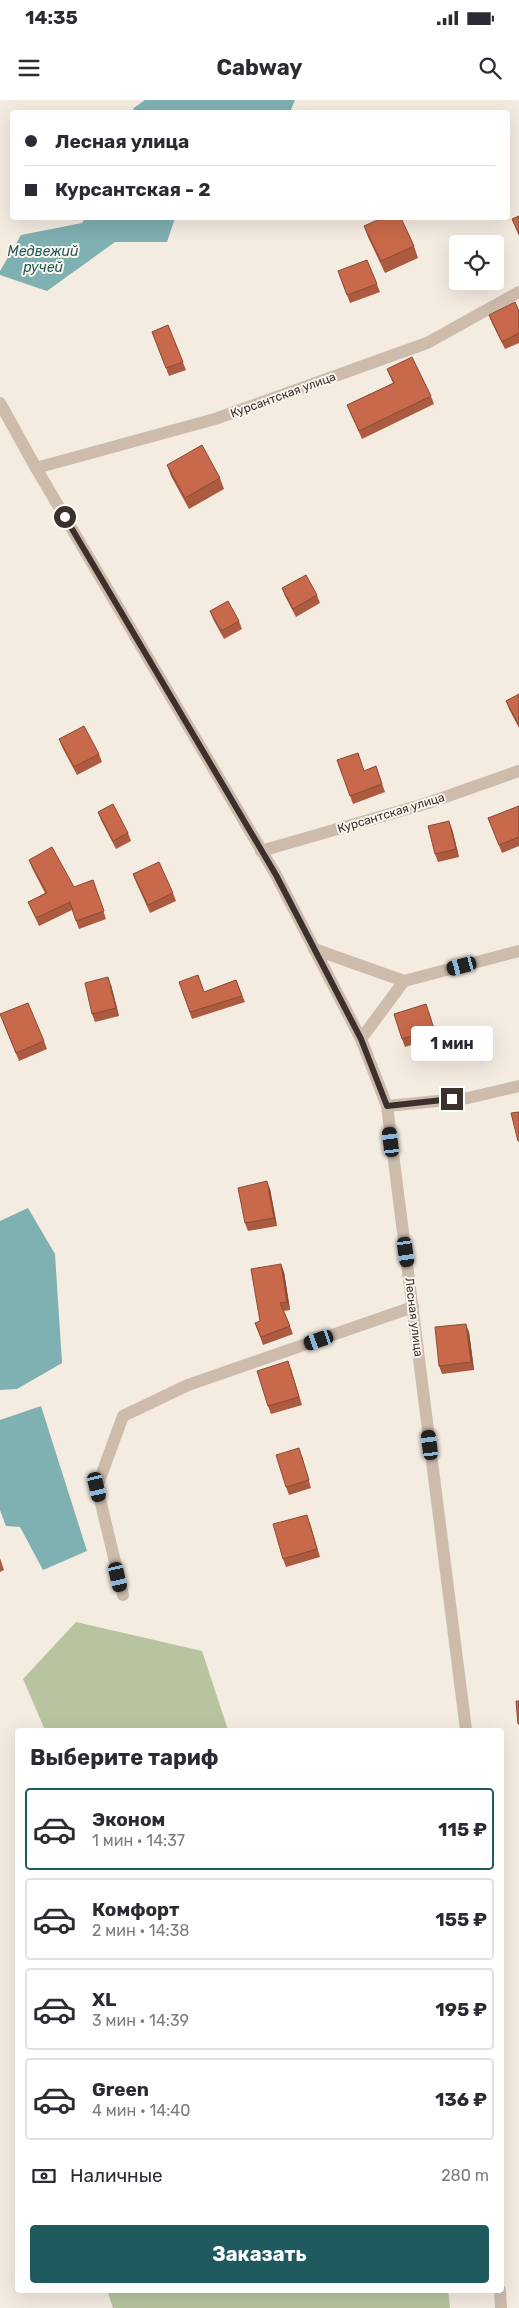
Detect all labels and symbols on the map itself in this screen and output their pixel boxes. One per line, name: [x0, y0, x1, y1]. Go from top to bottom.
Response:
water label: Медвежий ручей: [8, 243, 79, 276]
street label: Курсантская улица: [228, 369, 338, 421]
route start: [54, 506, 76, 528]
street label: Курсантская улица: [336, 790, 446, 836]
car: [445, 955, 478, 977]
callout: 1 мин: [411, 1026, 493, 1062]
route end: [441, 1088, 463, 1110]
car: [381, 1126, 400, 1158]
car: [396, 1236, 415, 1268]
street label: Лесная улица: [402, 1277, 426, 1357]
car: [302, 1328, 335, 1352]
car: [420, 1429, 439, 1461]
car: [86, 1471, 107, 1503]
car: [107, 1561, 128, 1593]

